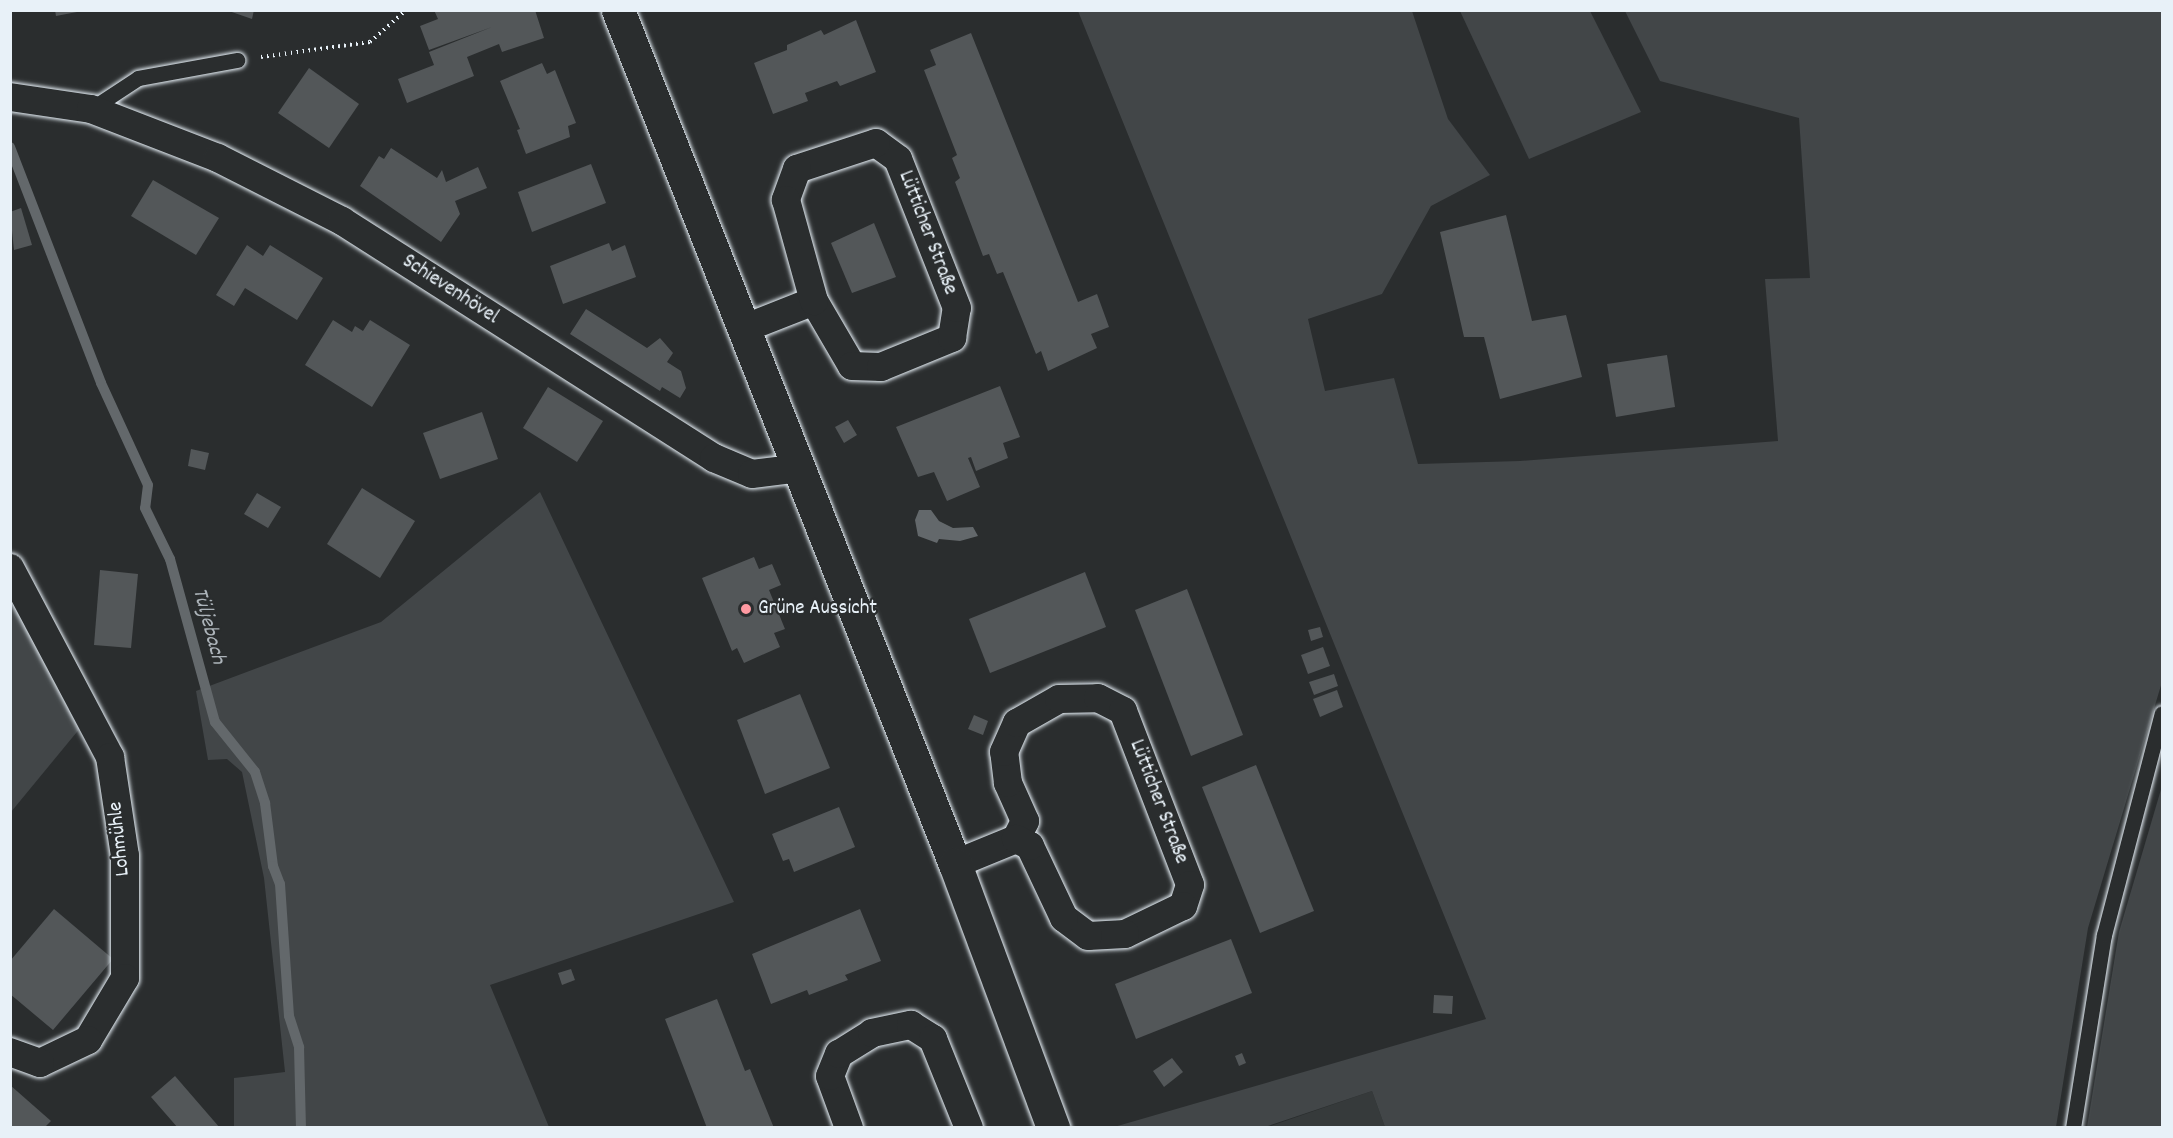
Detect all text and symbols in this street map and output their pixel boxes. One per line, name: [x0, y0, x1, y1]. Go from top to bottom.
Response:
street label: Lütticher Straße: [892, 167, 962, 299]
street label: Schievenhövel: [397, 249, 503, 331]
water label: Tüljebach: [185, 585, 231, 667]
place label: Grüne Aussicht: [758, 596, 877, 622]
marker: Grüne Aussicht: [739, 602, 753, 616]
street label: Lütticher Straße: [1123, 736, 1193, 868]
street label: Lohmühle: [104, 800, 136, 878]

